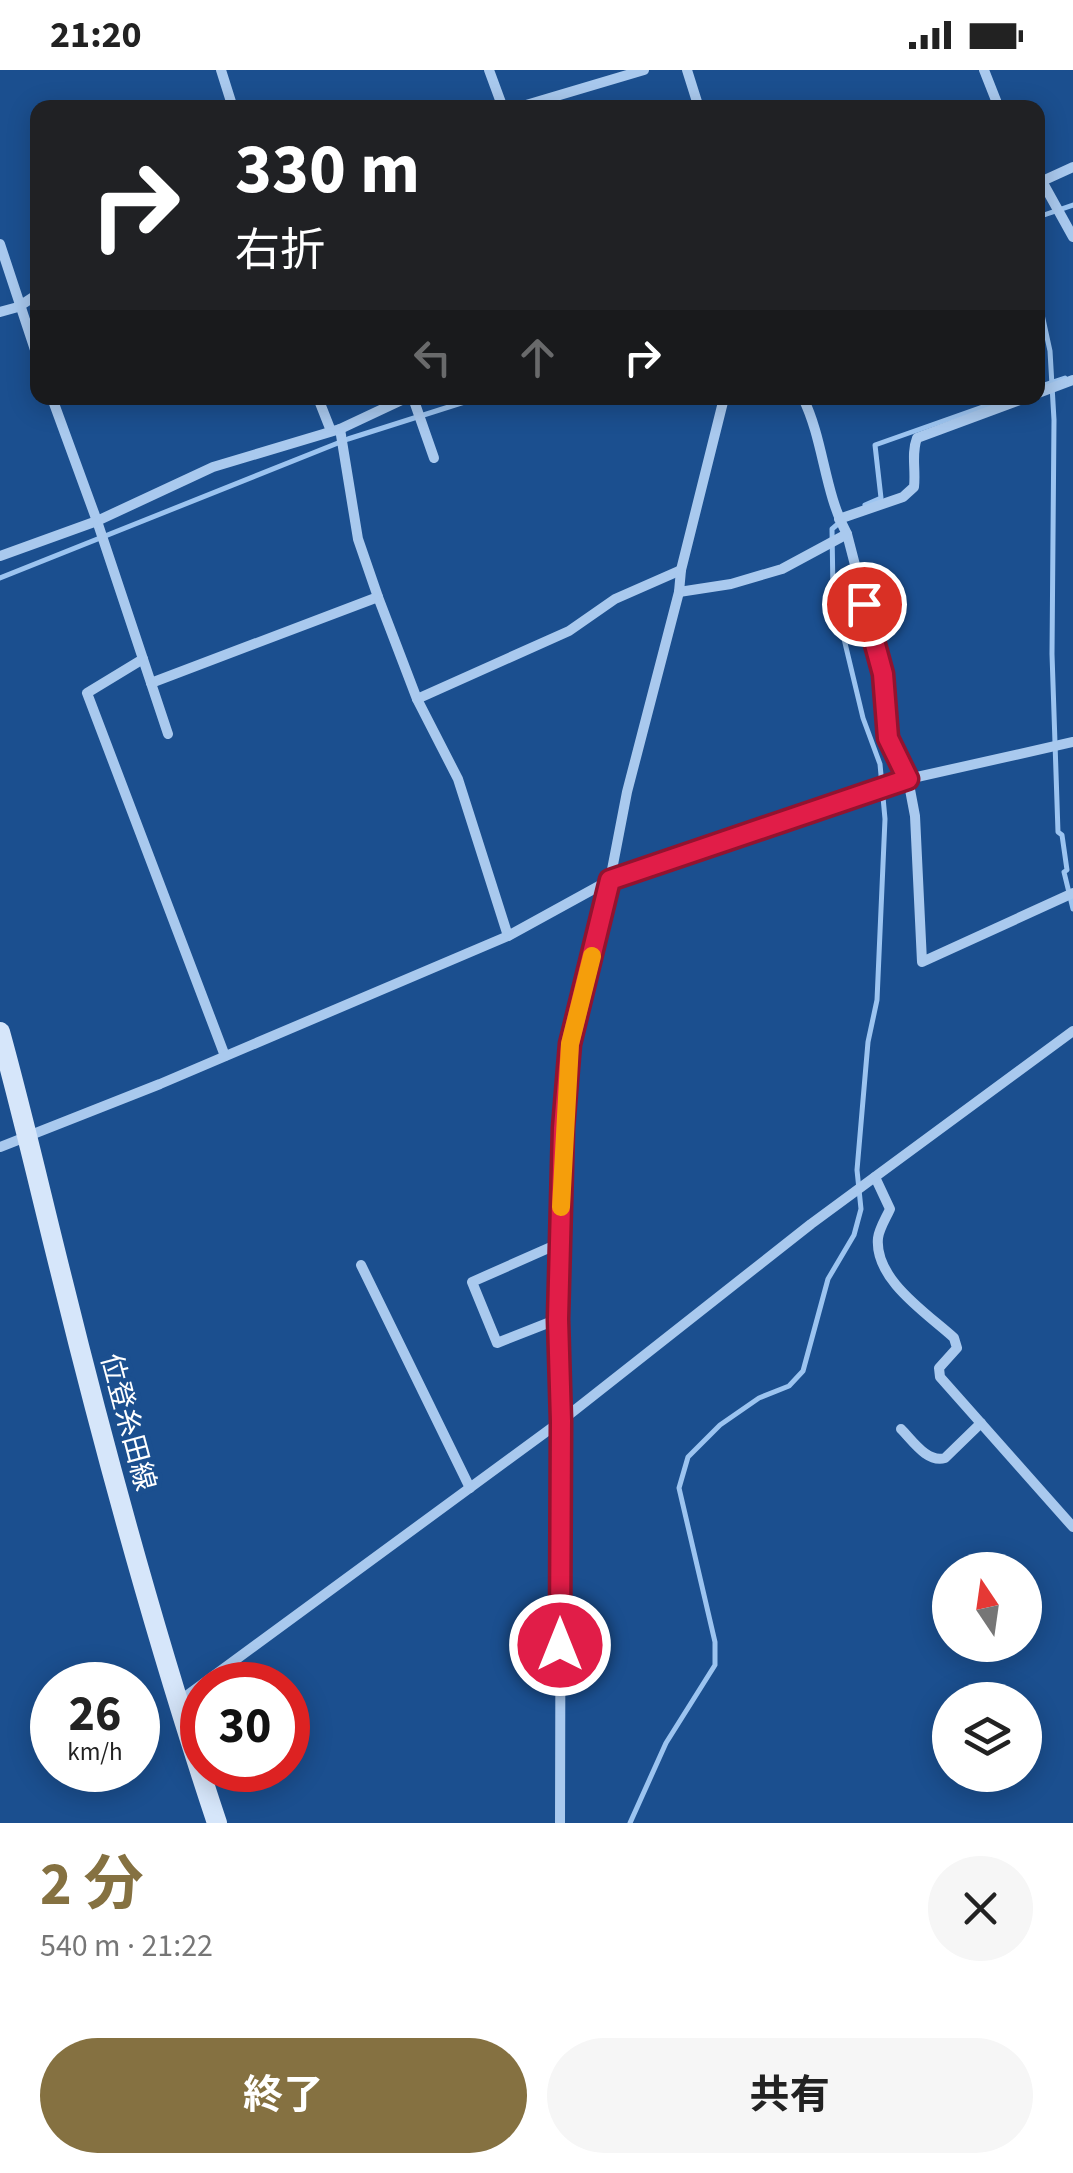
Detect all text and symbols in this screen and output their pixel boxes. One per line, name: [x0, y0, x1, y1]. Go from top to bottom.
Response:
text: 21:20: [50, 8, 142, 62]
text: 330 m: [235, 120, 420, 220]
icon: right: [70, 140, 200, 270]
text: 右折: [235, 219, 325, 283]
icon: left: [405, 330, 460, 385]
icon: ahead: [510, 330, 565, 385]
icon: right: [615, 330, 670, 385]
pin: [822, 562, 907, 647]
icon: arrive: [837, 577, 892, 632]
street label: 位登糸田線: [91, 1349, 165, 1495]
north arrow: [932, 1552, 1042, 1662]
map controls: [932, 1552, 1042, 1792]
position arrow: [508, 1593, 612, 1697]
speed limit sign: 30: [180, 1662, 310, 1792]
text: 26: [69, 1679, 121, 1750]
button: layers: [932, 1682, 1042, 1792]
text: km/h: [67, 1734, 123, 1770]
text: 2 分: [40, 1843, 144, 1928]
button: close: [928, 1856, 1033, 1961]
text: 540 m · 21:22: [40, 1923, 213, 1969]
button: 終了: [40, 2038, 527, 2153]
button: 共有: [547, 2038, 1033, 2153]

